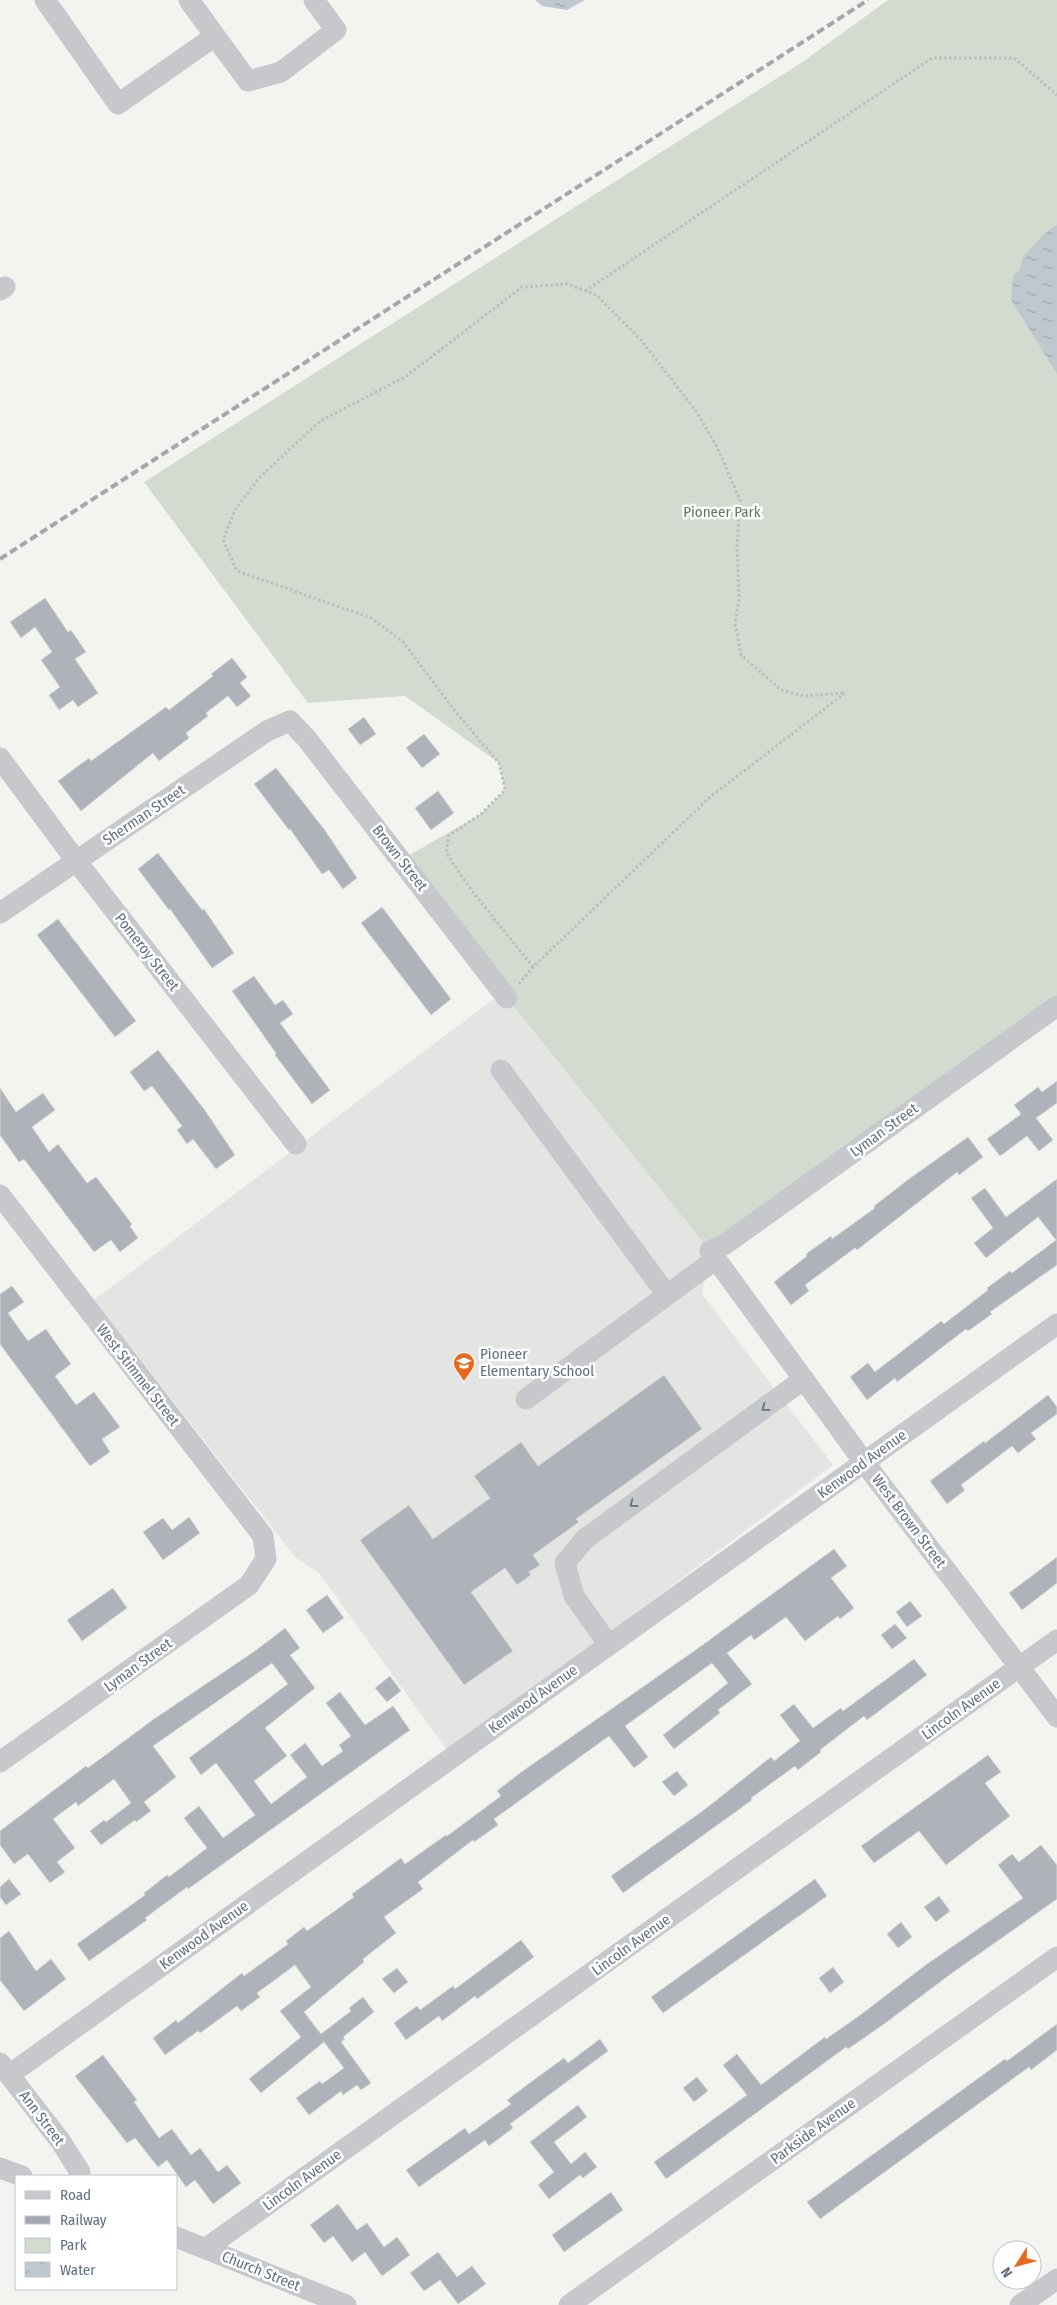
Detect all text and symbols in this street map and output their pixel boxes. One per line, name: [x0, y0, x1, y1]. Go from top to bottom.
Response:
park label: Pioneer Park: [683, 503, 761, 521]
street label: Sherman Street: [100, 781, 189, 849]
street label: Brown Street: [369, 821, 431, 895]
street label: Pomeroy Street: [111, 909, 183, 995]
street label: Lyman Street: [847, 1099, 922, 1161]
street label: West Stimmel Street: [93, 1320, 183, 1430]
place label: Pioneer Elementary School: [480, 1345, 594, 1380]
school or university icon: Pioneer Elementary School: [452, 1351, 476, 1382]
one-way arrow: [761, 1402, 770, 1411]
street label: Kenwood Avenue: [814, 1426, 910, 1502]
street label: West Brown Street: [868, 1471, 950, 1571]
one-way arrow: [629, 1498, 639, 1507]
street label: Lyman Street: [101, 1634, 176, 1696]
street label: Kenwood Avenue: [485, 1661, 581, 1737]
street label: Lincoln Avenue: [918, 1674, 1004, 1744]
street label: Kenwood Avenue: [156, 1897, 252, 1973]
street label: Lincoln Avenue: [588, 1910, 674, 1980]
street label: Ann Street: [16, 2087, 69, 2149]
street label: Parkside Avenue: [767, 2094, 859, 2168]
street label: Lincoln Avenue: [259, 2145, 345, 2215]
legend: [15, 2175, 178, 2290]
text: Road: [60, 2186, 91, 2204]
text: Railway: [60, 2211, 107, 2229]
text: Park: [60, 2236, 87, 2254]
north arrow: [992, 2240, 1042, 2290]
street label: Church Street: [219, 2247, 303, 2295]
text: Water: [60, 2261, 96, 2279]
text: N: [998, 2264, 1016, 2281]

